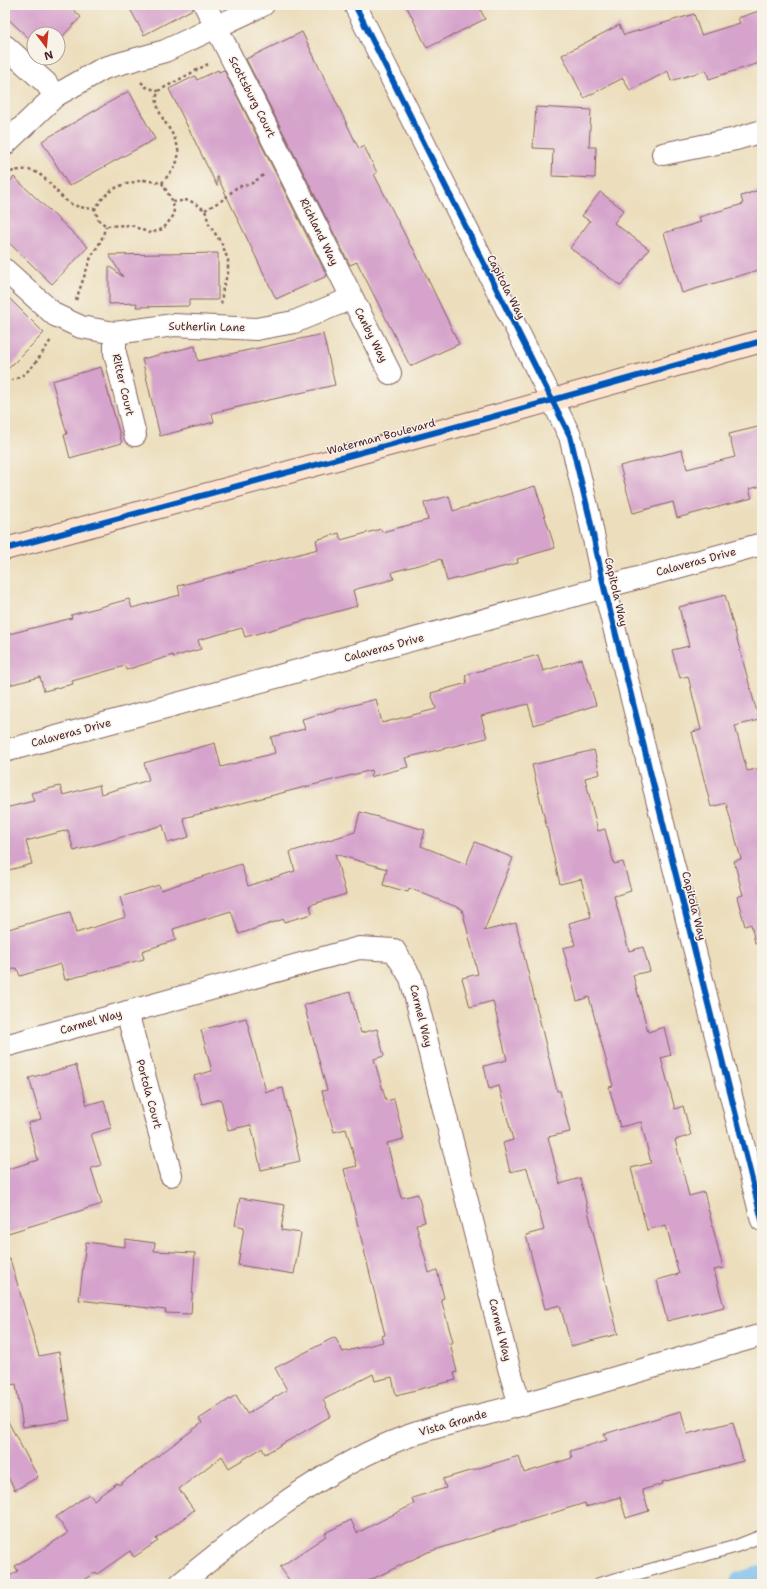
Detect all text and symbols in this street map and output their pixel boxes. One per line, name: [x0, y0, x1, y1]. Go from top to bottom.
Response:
north arrow: [26, 26, 66, 66]
text: N: [42, 47, 55, 64]
street label: Scottsburg Court: [225, 54, 279, 140]
street label: Richland Way: [296, 196, 342, 268]
street label: Capitola Way: [483, 252, 529, 322]
street label: Canby Way: [351, 305, 391, 365]
street label: Sutherlin Lane: [168, 319, 246, 335]
street label: Ritter Court: [109, 352, 138, 418]
street label: Waterman Boulevard: [325, 415, 437, 459]
street label: Calaveras Drive: [654, 544, 738, 580]
street label: Capitola Way: [601, 556, 631, 628]
street label: Calaveras Drive: [342, 630, 426, 666]
street label: Calaveras Drive: [29, 715, 113, 751]
street label: Capitola Way: [678, 870, 710, 942]
street label: Carmel Way: [406, 983, 436, 1049]
street label: Carmel Way: [58, 1006, 124, 1038]
street label: Portola Court: [133, 1058, 166, 1131]
street label: Carmel Way: [485, 1297, 515, 1363]
street label: Vista Grande: [417, 1406, 489, 1440]

